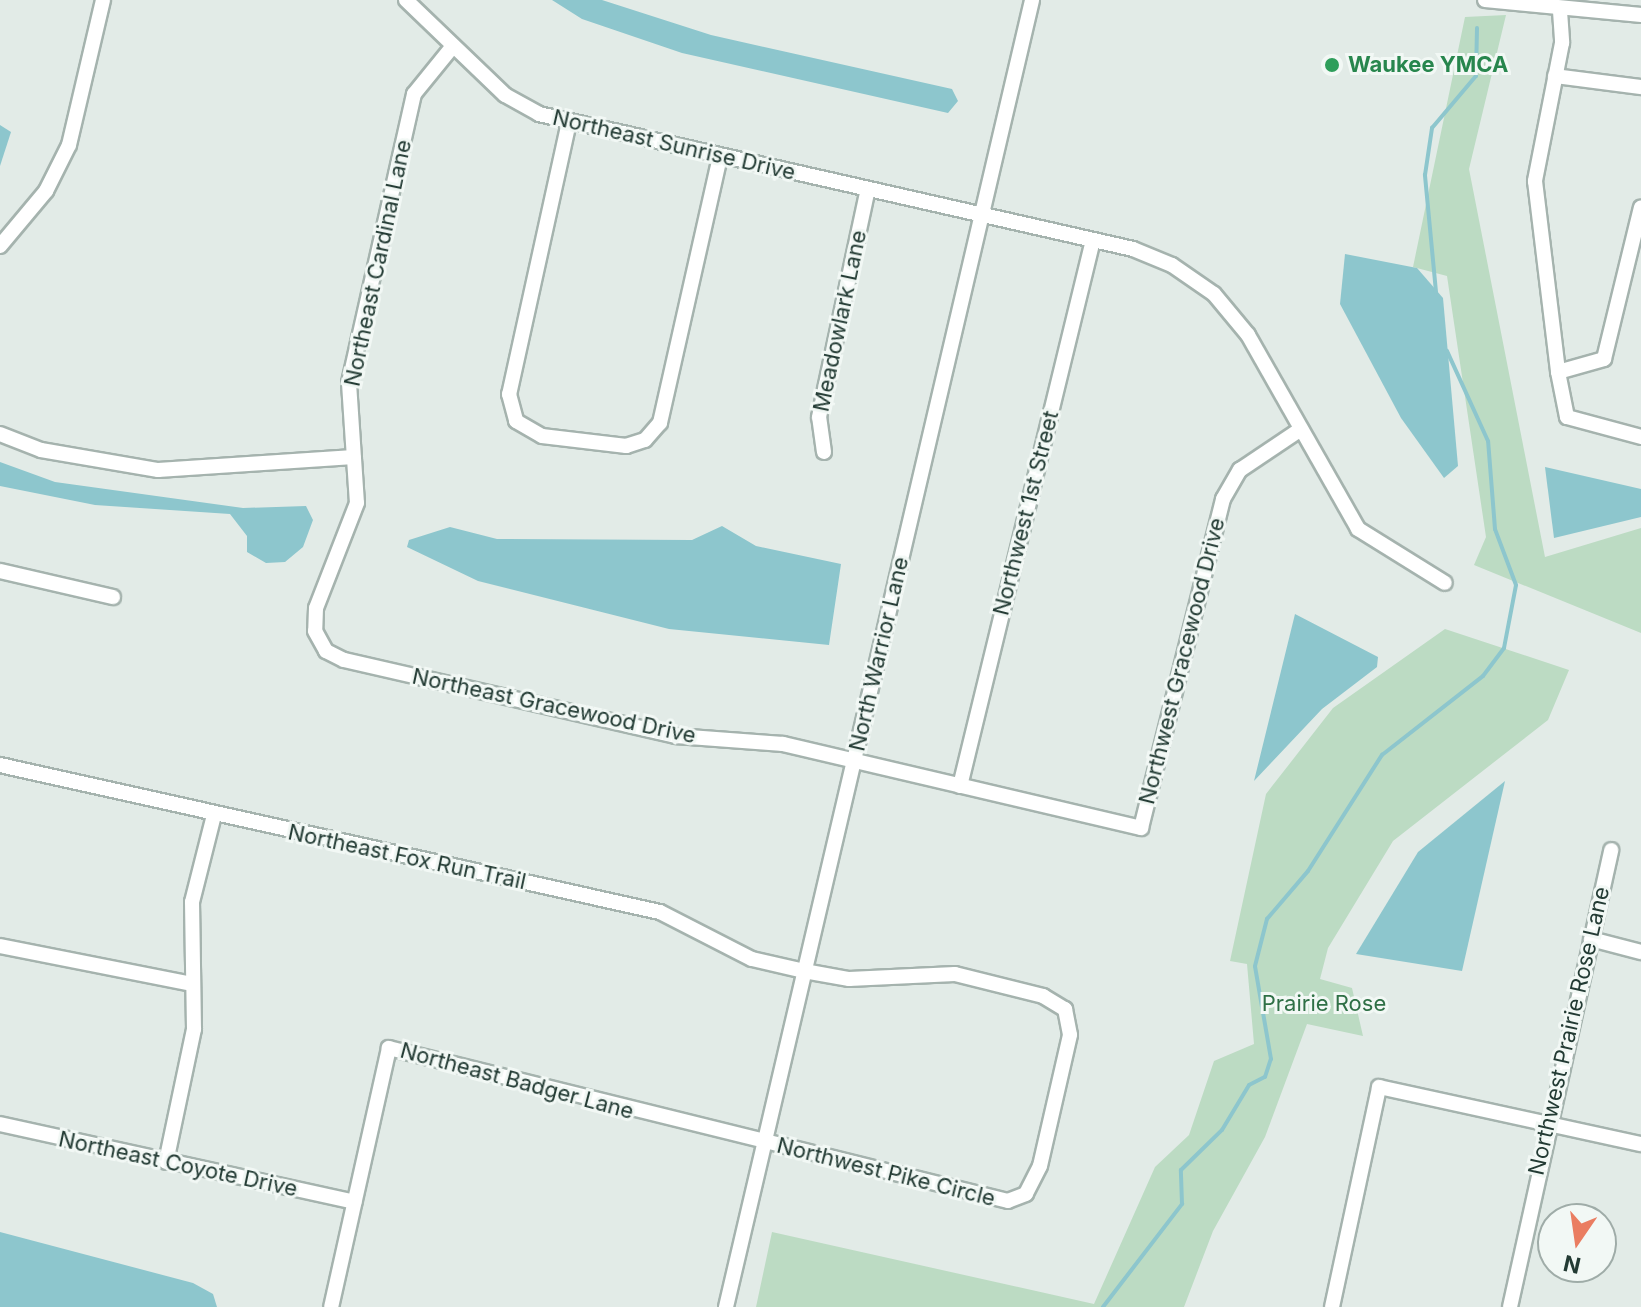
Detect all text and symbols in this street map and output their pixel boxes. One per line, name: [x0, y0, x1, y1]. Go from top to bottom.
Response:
place label: Waukee YMCA: [1348, 52, 1508, 78]
marker: Waukee YMCA: [1323, 56, 1341, 74]
street label: Northeast Sunrise Drive: [550, 104, 798, 186]
street label: Northeast Cardinal Lane: [339, 137, 417, 389]
street label: Meadowlark Lane: [808, 228, 872, 414]
street label: Northwest 1st Street: [988, 408, 1064, 618]
street label: Northwest Gracewood Drive: [1134, 515, 1230, 807]
street label: North Warrior Lane: [844, 554, 914, 754]
street label: Northeast Gracewood Drive: [410, 663, 698, 749]
street label: Northeast Fox Run Trail: [286, 819, 528, 895]
street label: Northwest Prairie Rose Lane: [1523, 884, 1615, 1178]
park label: Prairie Rose: [1262, 991, 1386, 1017]
street label: Northeast Badger Lane: [397, 1037, 637, 1125]
street label: Northeast Coyote Drive: [56, 1126, 300, 1202]
street label: Northwest Pike Circle: [774, 1132, 998, 1212]
north arrow: [1537, 1203, 1617, 1283]
text: N: [1561, 1250, 1583, 1279]

